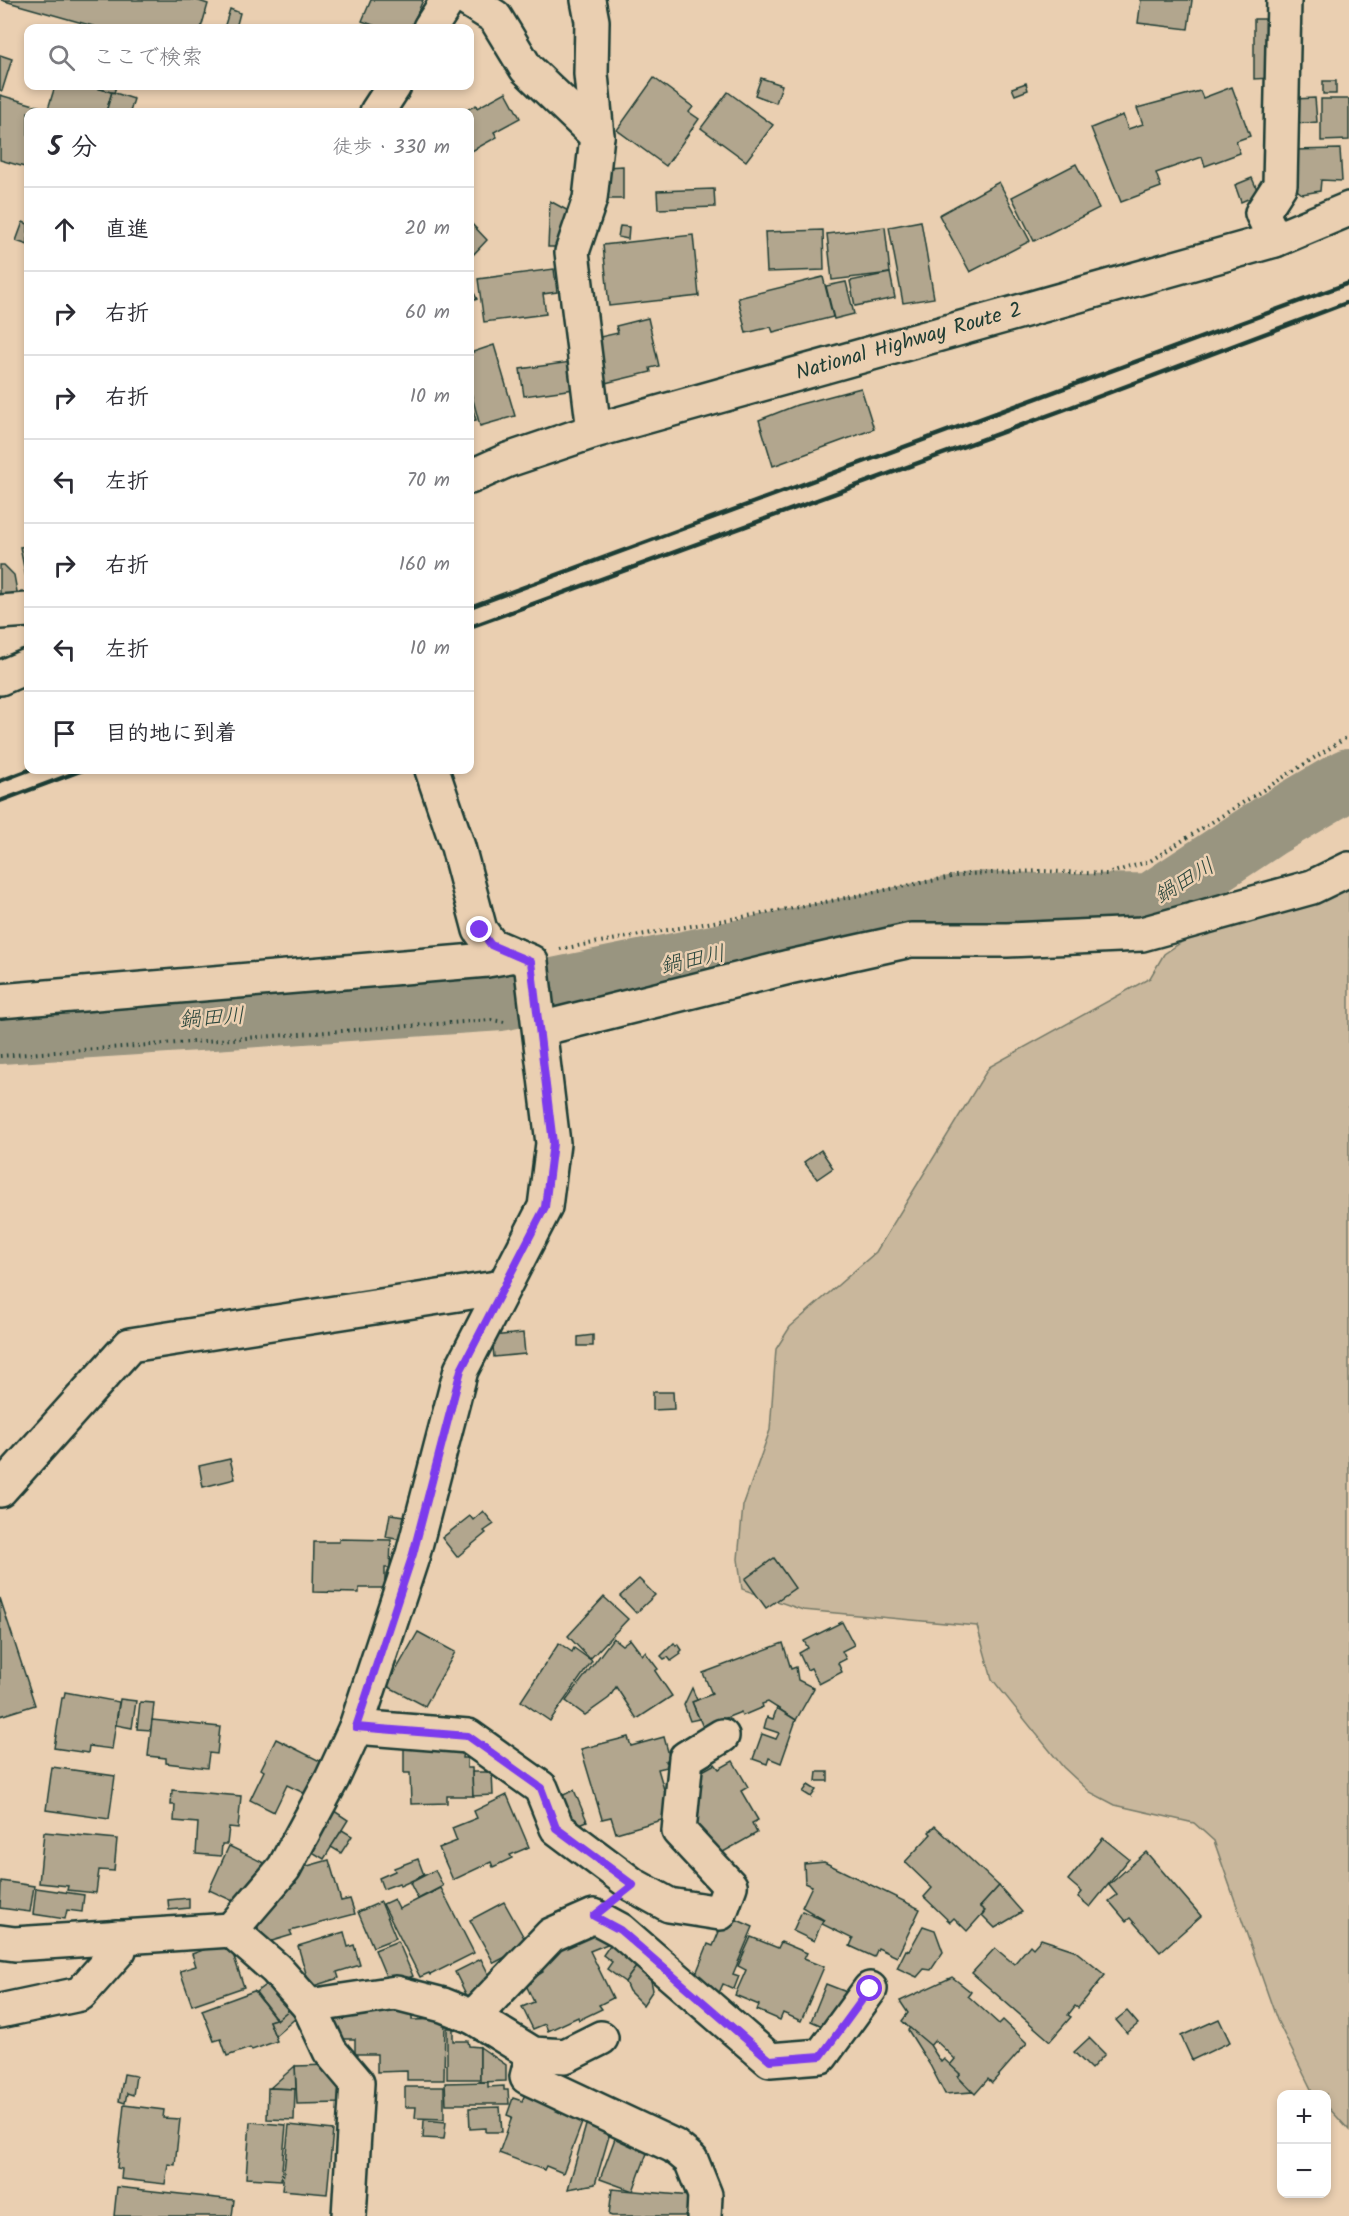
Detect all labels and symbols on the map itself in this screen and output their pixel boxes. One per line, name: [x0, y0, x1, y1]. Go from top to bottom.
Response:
street label: National Highway Route 2: [792, 294, 1026, 390]
water label: 鍋田川: [1148, 850, 1222, 914]
route end: [466, 916, 492, 942]
water label: 鍋田川: [657, 937, 729, 985]
water label: 鍋田川: [178, 999, 246, 1039]
route start: [856, 1975, 882, 2001]

